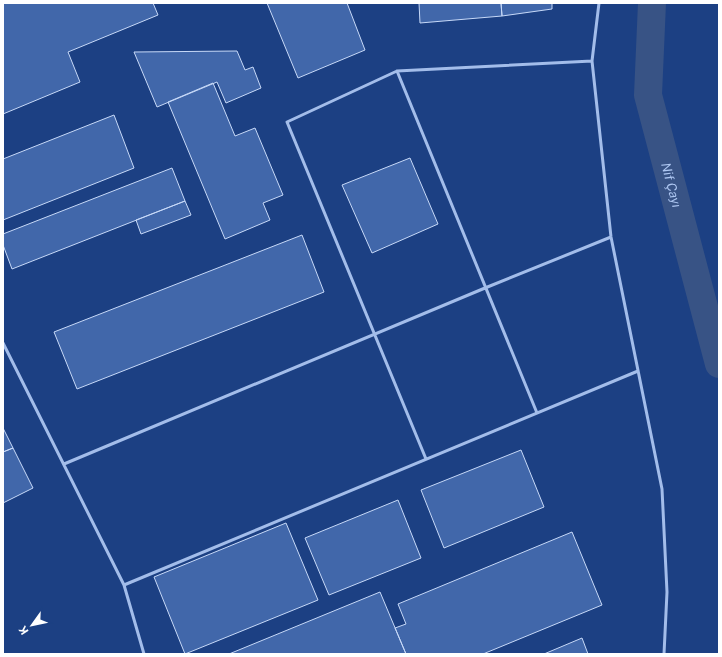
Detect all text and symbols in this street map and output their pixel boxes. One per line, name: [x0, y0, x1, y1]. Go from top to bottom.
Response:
water label: Nif Çayı: [659, 161, 685, 209]
north arrow: [12, 605, 52, 645]
text: K: [16, 624, 31, 637]

